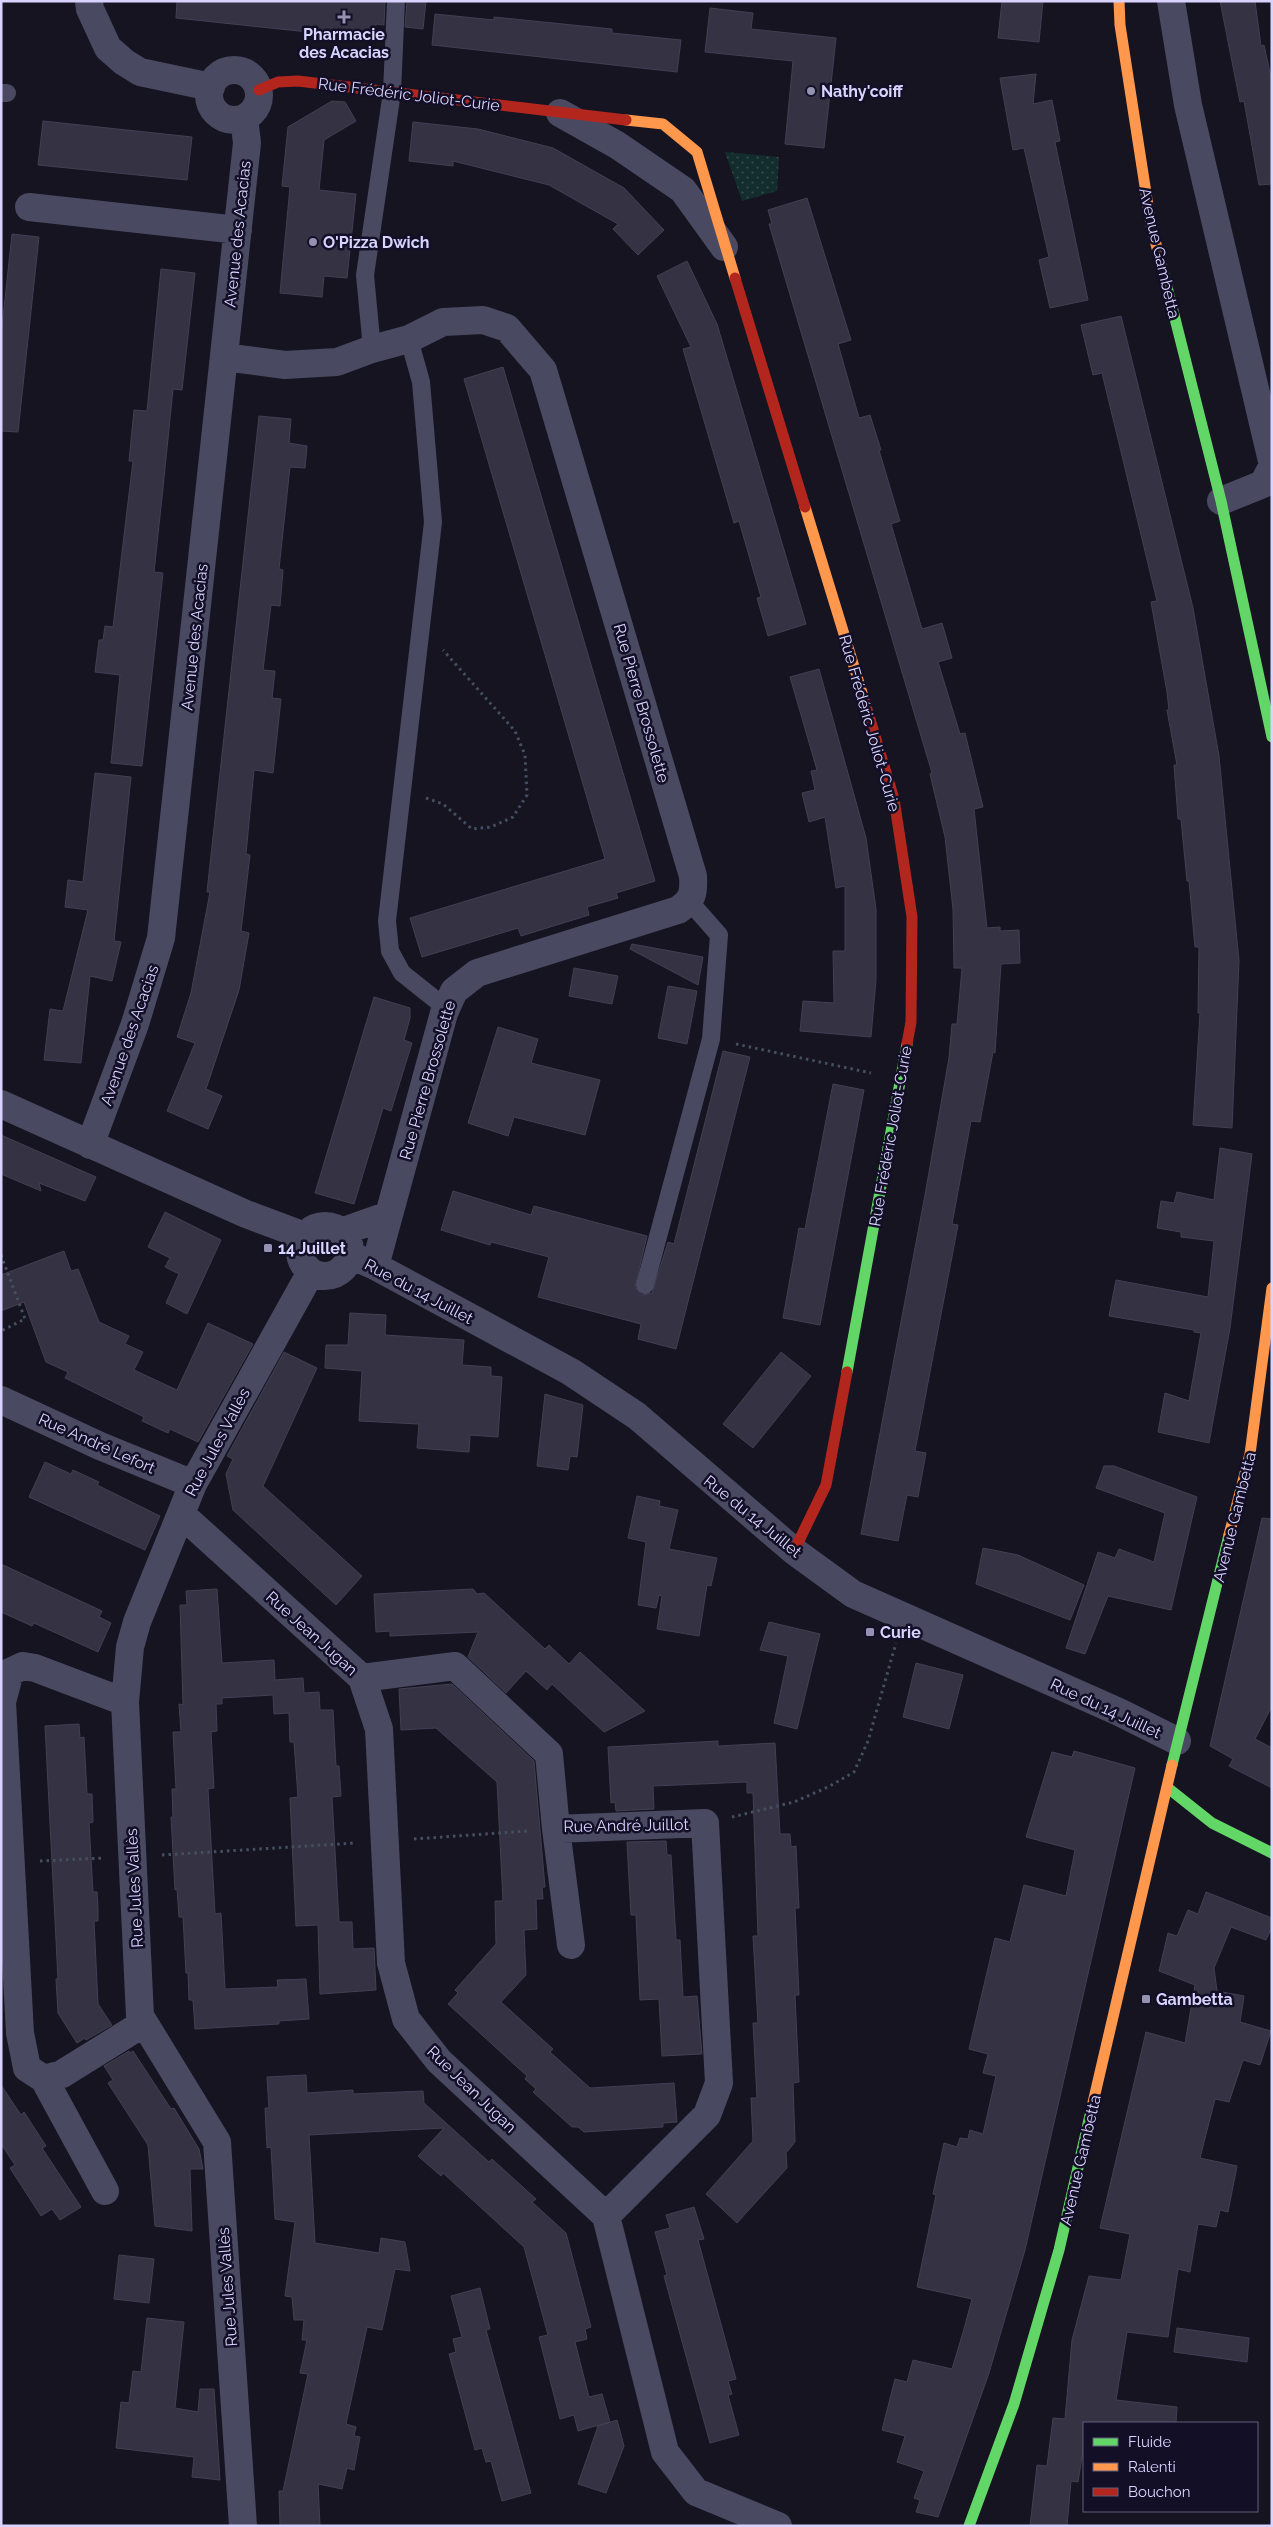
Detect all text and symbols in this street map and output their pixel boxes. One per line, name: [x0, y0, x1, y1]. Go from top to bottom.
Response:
marker: Pharmacie des Acacias: [338, 11, 350, 23]
place label: Pharmacie des Acacias: [299, 25, 389, 62]
street label: Rue Frédéric Joliot-Curie: [317, 74, 501, 115]
place label: Nathy'coiff: [821, 82, 903, 101]
marker: Nathy'coiff: [805, 85, 817, 97]
street label: Avenue des Acacias: [220, 159, 255, 308]
street label: Avenue Gambetta: [1135, 186, 1184, 320]
place label: O'Pizza Dwich: [323, 233, 429, 252]
marker: O'Pizza Dwich: [307, 236, 319, 248]
street label: Avenue des Acacias: [177, 562, 212, 711]
street label: Rue Pierre Brossolette: [610, 621, 673, 785]
street label: Rue Frédéric Joliot-Curie: [835, 633, 904, 814]
street label: Avenue des Acacias: [96, 962, 163, 1108]
street label: Rue Pierre Brossolette: [396, 998, 459, 1162]
street label: Rue Frédéric Joliot-Curie: [865, 1044, 916, 1228]
place label: 14 Juillet: [278, 1239, 346, 1258]
marker: 14 Juillet: [262, 1242, 274, 1254]
street label: Rue du 14 Juillet: [361, 1255, 477, 1328]
street label: Rue Jules Vallès: [181, 1385, 254, 1499]
street label: Rue André Lefort: [36, 1409, 159, 1478]
street label: Avenue Gambetta: [1209, 1450, 1260, 1584]
street label: Rue du 14 Juillet: [700, 1471, 806, 1562]
street label: Rue Jean Jugan: [262, 1587, 361, 1679]
place label: Curie: [880, 1623, 921, 1642]
marker: Curie: [864, 1626, 876, 1638]
street label: Rue du 14 Juillet: [1047, 1674, 1165, 1743]
street label: Rue André Juillot: [563, 1815, 689, 1836]
street label: Rue Jules Vallès: [122, 1828, 147, 1948]
place label: Gambetta: [1156, 1990, 1233, 2009]
marker: Gambetta: [1140, 1993, 1152, 2005]
street label: Rue Jean Jugan: [423, 2042, 520, 2137]
street label: Avenue Gambetta: [1056, 2093, 1105, 2227]
street label: Rue Jules Vallès: [214, 2226, 241, 2347]
legend: [1083, 2422, 1258, 2512]
text: Fluide: [1128, 2433, 1171, 2451]
text: Ralenti: [1128, 2458, 1176, 2476]
text: Bouchon: [1128, 2483, 1190, 2501]

